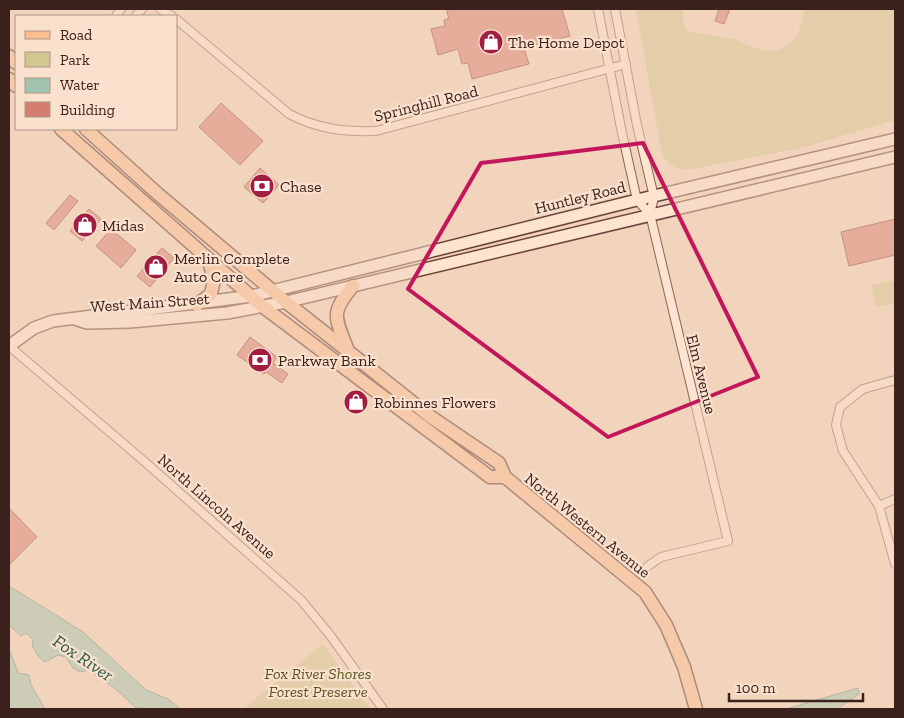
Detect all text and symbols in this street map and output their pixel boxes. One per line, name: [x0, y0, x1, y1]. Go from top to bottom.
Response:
legend: [15, 15, 178, 130]
text: Road: [60, 26, 93, 44]
shop icon: The Home Depot: [478, 29, 504, 55]
place label: The Home Depot: [508, 33, 625, 52]
text: Park: [60, 51, 90, 69]
text: Water: [60, 76, 100, 94]
street label: Springhill Road: [372, 81, 480, 126]
text: Building: [60, 101, 115, 119]
bank icon: Chase: [249, 173, 275, 199]
place label: Chase: [280, 177, 322, 196]
street label: Huntley Road: [533, 177, 628, 218]
shop icon: Midas: [72, 212, 98, 238]
place label: Midas: [102, 216, 144, 235]
place label: Merlin Complete Auto Care: [174, 249, 290, 286]
shop icon: Merlin Complete Auto Care: [143, 254, 169, 280]
street label: West Main Street: [90, 289, 210, 316]
street label: Elm Avenue: [682, 332, 721, 416]
bank icon: Parkway Bank: [247, 347, 273, 373]
place label: Parkway Bank: [278, 351, 376, 370]
shop icon: Robinnes Flowers: [343, 389, 369, 415]
place label: Robinnes Flowers: [374, 393, 496, 412]
street label: North Lincoln Avenue: [154, 450, 280, 563]
street label: North Western Avenue: [521, 469, 654, 582]
water label: Fox River: [49, 630, 118, 687]
park label: Fox River Shores Forest Preserve: [264, 664, 372, 701]
scale bar: [729, 670, 863, 702]
text: 100 m: [736, 679, 775, 697]

